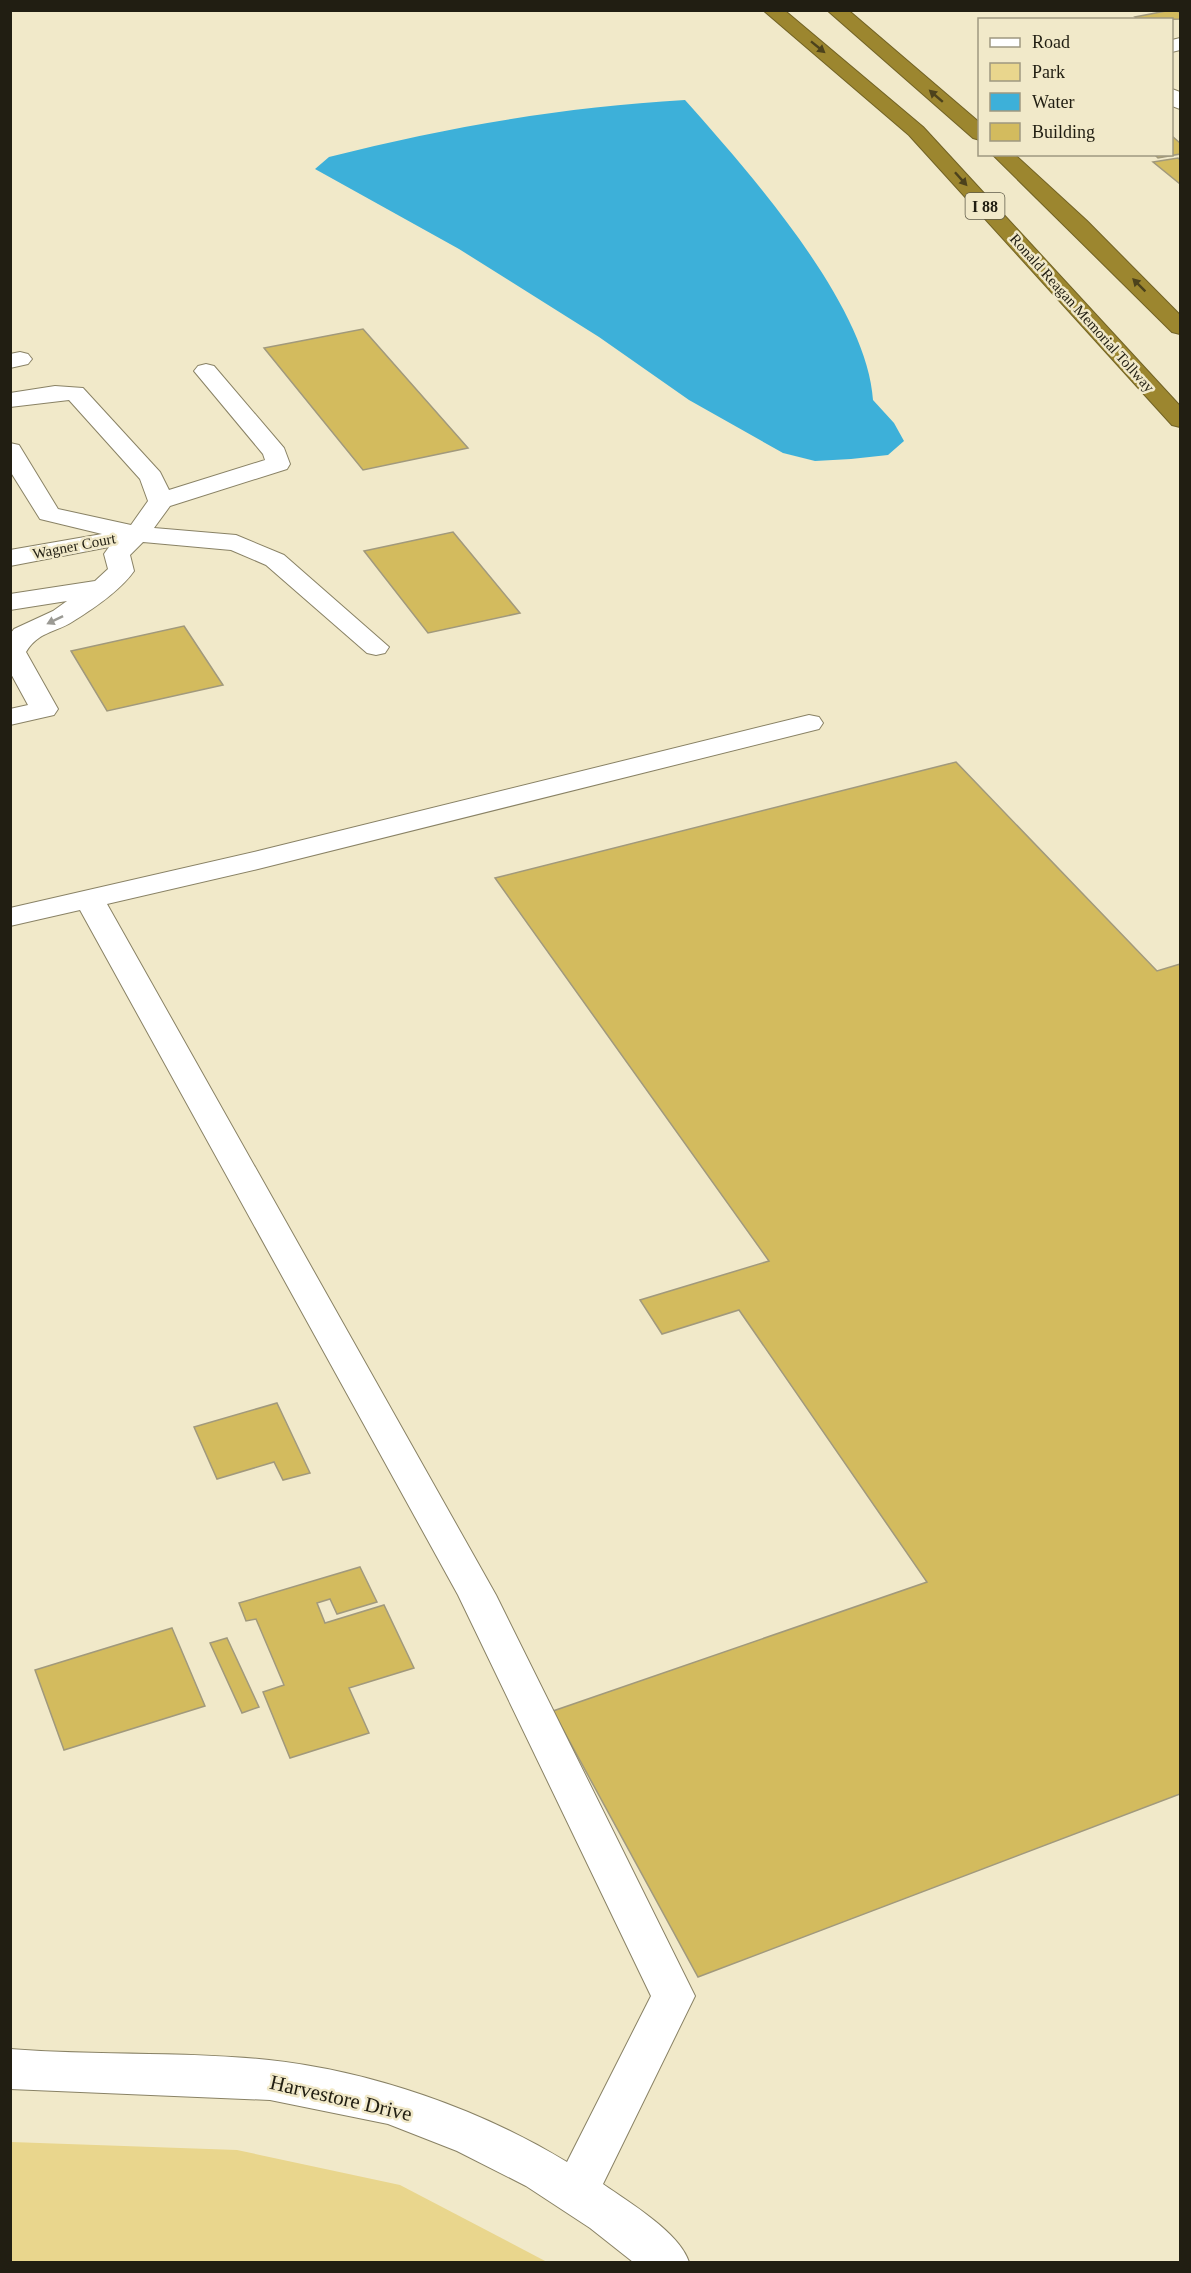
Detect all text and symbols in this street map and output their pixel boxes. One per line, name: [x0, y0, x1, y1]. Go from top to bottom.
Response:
legend: [978, 18, 1173, 156]
text: Road: [1032, 32, 1070, 52]
one-way arrow: [810, 40, 826, 53]
text: Park: [1032, 62, 1065, 82]
one-way arrow: [928, 89, 943, 102]
text: Water: [1032, 92, 1075, 112]
text: Building: [1032, 122, 1095, 142]
one-way arrow: [954, 171, 967, 186]
road number: I 88: [966, 193, 1004, 219]
street label: Ronald Reagan Memorial Tollway: [1007, 231, 1158, 396]
one-way arrow: [1132, 278, 1146, 293]
street label: Wagner Court: [31, 530, 118, 562]
one-way arrow: [46, 615, 63, 624]
street label: Harvestore Drive: [268, 2070, 414, 2126]

